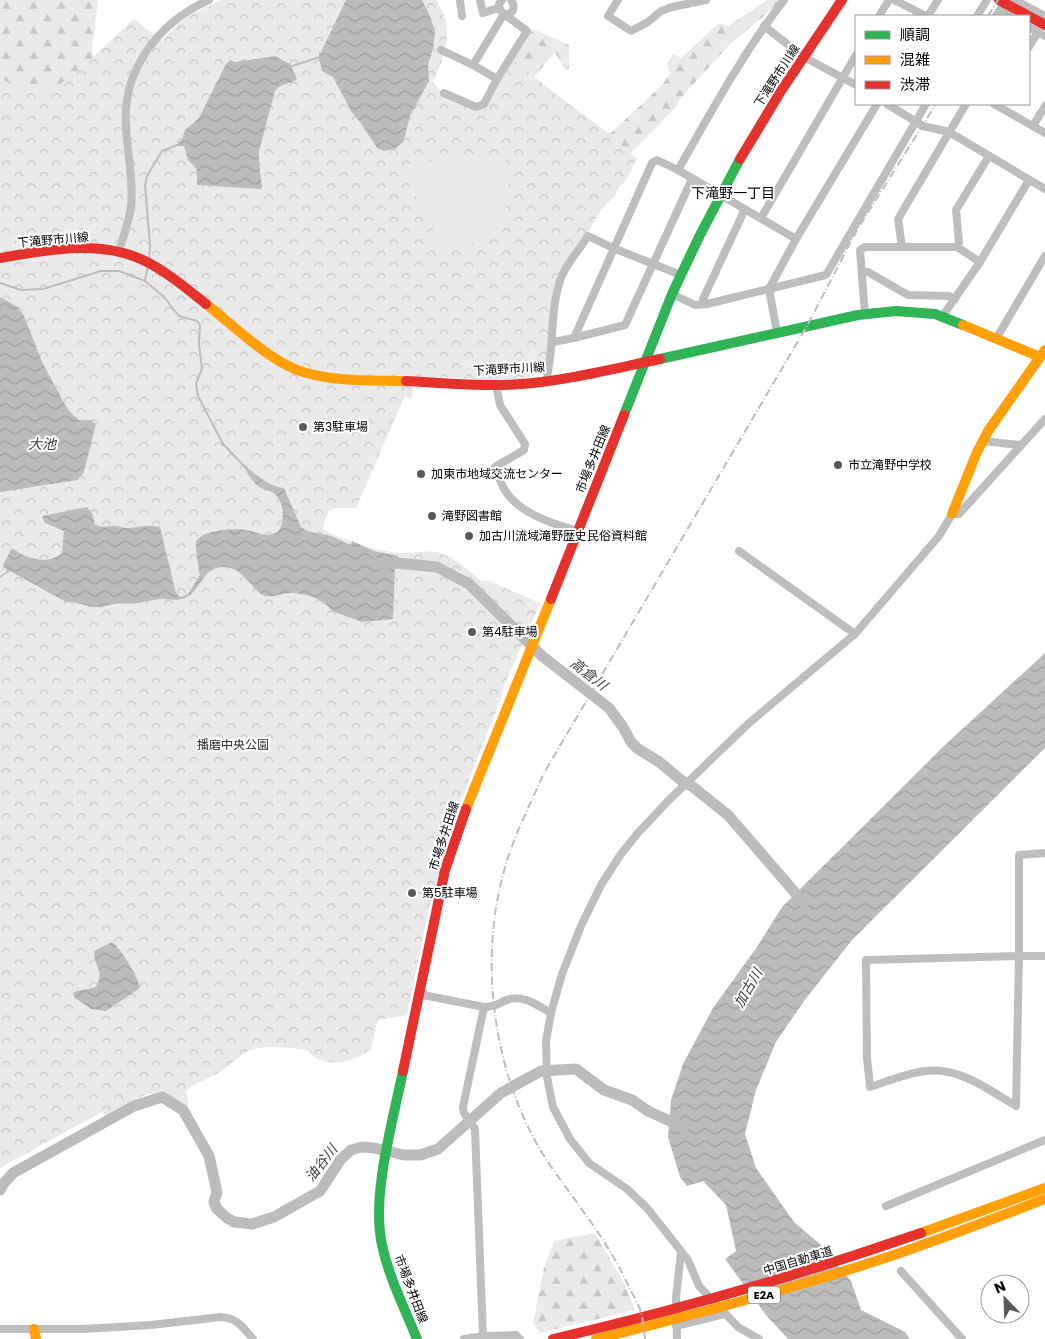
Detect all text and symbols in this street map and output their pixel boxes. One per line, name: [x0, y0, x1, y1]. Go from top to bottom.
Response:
legend: [855, 15, 1030, 105]
text: 順調: [900, 24, 930, 45]
street label: 下滝野市川線: [750, 41, 803, 111]
text: 混雑: [900, 49, 930, 70]
text: 渋滞: [900, 74, 930, 95]
district label: 下滝野一丁目: [691, 183, 775, 203]
street label: 下滝野市川線: [16, 228, 90, 251]
street label: 下滝野市川線: [473, 358, 545, 379]
place label: 第3駐車場: [313, 418, 368, 435]
marker: 第3駐車場: [297, 421, 309, 433]
street label: 市場多井田線: [571, 422, 614, 495]
water label: 大池: [28, 434, 58, 454]
place label: 市立滝野中学校: [848, 456, 932, 473]
marker: 市立滝野中学校: [832, 459, 844, 471]
place label: 加東市地域交流センター: [431, 465, 563, 482]
marker: 加東市地域交流センター: [415, 468, 427, 480]
place label: 滝野図書館: [442, 507, 502, 524]
marker: 滝野図書館: [426, 510, 438, 522]
place label: 加古川流域滝野歴史民俗資料館: [479, 527, 647, 544]
marker: 加古川流域滝野歴史民俗資料館: [463, 530, 475, 542]
place label: 第4駐車場: [482, 623, 538, 640]
marker: 第4駐車場: [466, 626, 478, 638]
water label: 高倉川: [566, 653, 613, 696]
park label: 播磨中央公園: [197, 736, 269, 753]
street label: 市場多井田線: [424, 799, 463, 873]
place label: 第5駐車場: [422, 884, 478, 901]
marker: 第5駐車場: [406, 887, 418, 899]
water label: 加古川: [729, 963, 768, 1011]
water label: 油谷川: [300, 1139, 343, 1186]
street label: 中国自動車道: [761, 1242, 835, 1279]
street label: 市場多井田線: [391, 1252, 432, 1325]
north arrow: [980, 1274, 1030, 1324]
text: N: [991, 1276, 1009, 1298]
road number: E2A: [748, 1286, 780, 1304]

